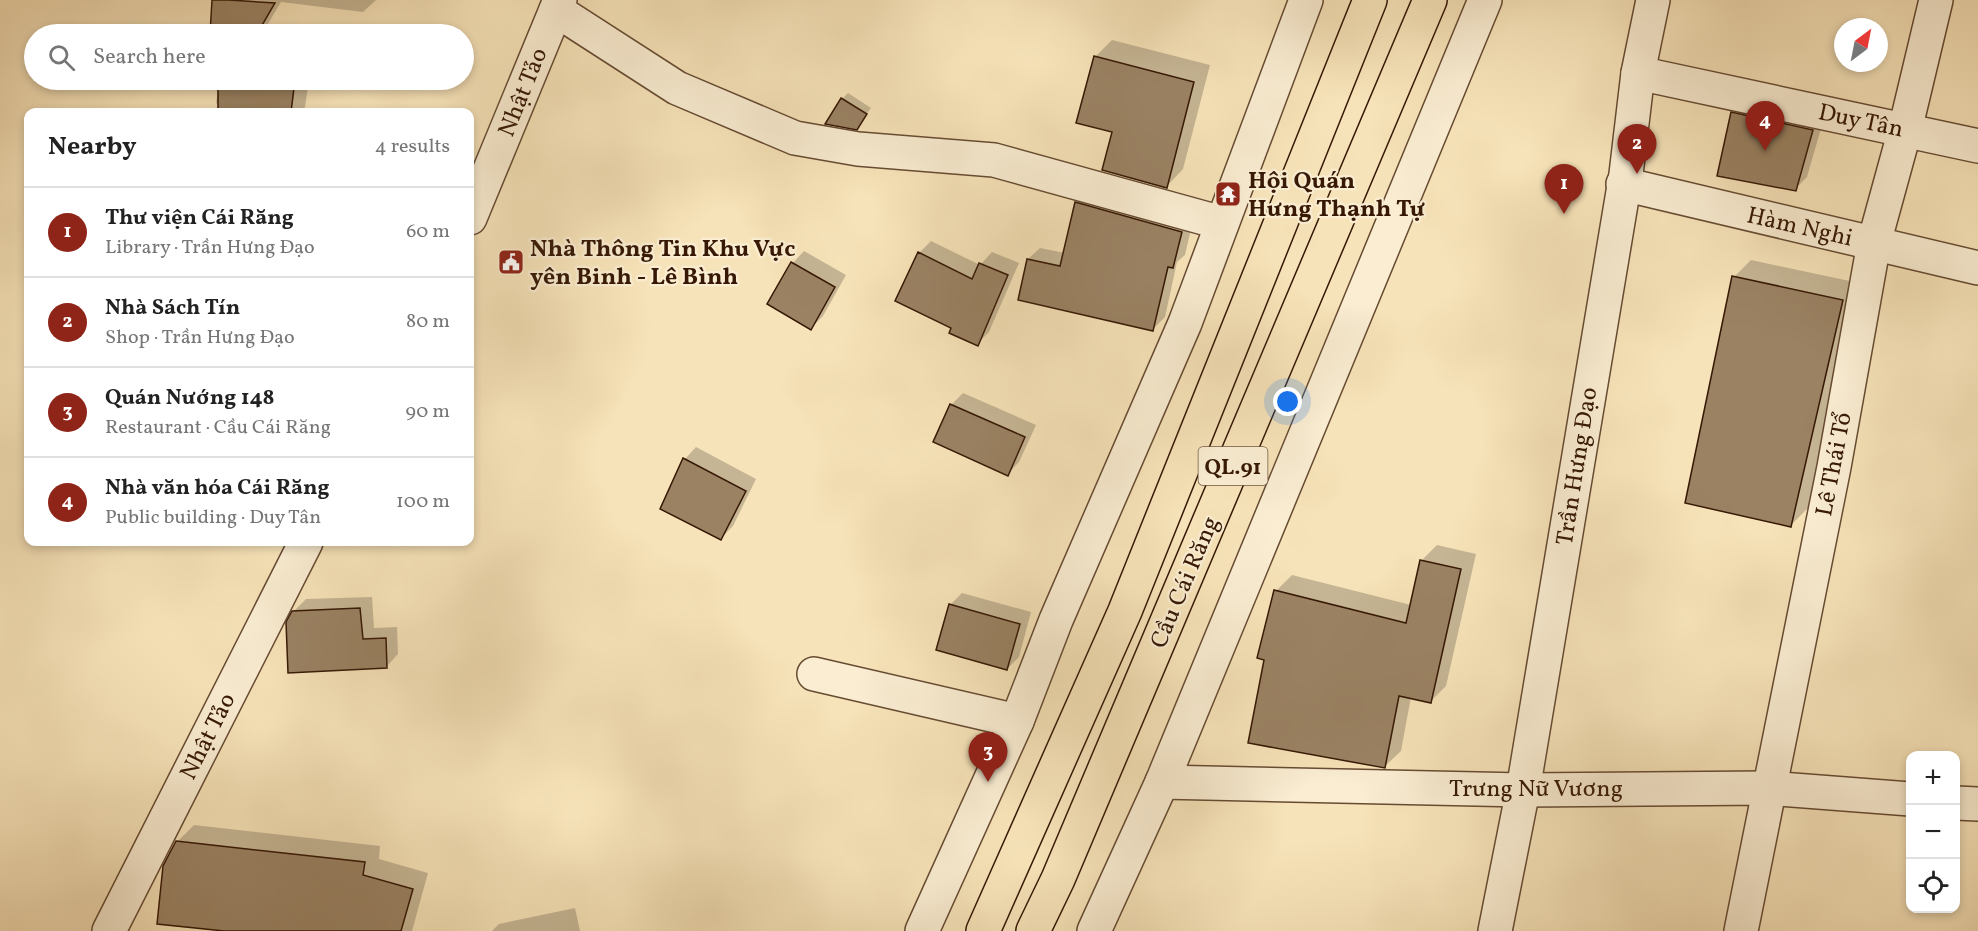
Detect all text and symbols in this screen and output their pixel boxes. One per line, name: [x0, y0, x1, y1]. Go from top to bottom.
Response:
north arrow: [1834, 18, 1888, 72]
search box: [24, 24, 474, 90]
icon: search: [45, 41, 78, 74]
text: Search here: [93, 42, 206, 73]
street label: Nhật Tảo: [491, 43, 557, 142]
street label: Duy Tân: [1815, 96, 1906, 148]
pin: 4: [1746, 102, 1784, 151]
pin: 2: [1618, 124, 1656, 174]
text: Nearby: [48, 129, 137, 165]
text: 4 results: [375, 133, 450, 161]
pin: 1: [1544, 164, 1584, 214]
place label: Hội Quán Hưng Thạnh Tự: [1248, 165, 1426, 227]
temple icon: Hội Quán Hưng Thạnh Tự: [1213, 179, 1243, 209]
street label: Hàm Nghi: [1743, 199, 1856, 257]
text: Thư viện Cái Răng: [105, 203, 294, 234]
text: 1: [63, 218, 72, 246]
text: 60 m: [406, 218, 450, 246]
place label: Nhà Thông Tin Khu Vực yên Binh - Lê Bình: [530, 233, 796, 295]
text: Library · Trần Hưng Đạo: [105, 234, 315, 262]
public building icon: Nhà Thông Tin Khu Vực yên Binh - Lê Bình: [496, 247, 526, 277]
text: Nhà Sách Tín: [105, 293, 240, 324]
text: 2: [62, 308, 73, 336]
text: 80 m: [406, 308, 450, 336]
text: Shop · Trần Hưng Đạo: [105, 324, 295, 352]
text: Quán Nướng 148: [105, 383, 275, 414]
street label: Trần Hưng Đạo: [1549, 385, 1607, 548]
your location: [1273, 387, 1302, 416]
text: 3: [62, 398, 73, 426]
text: 90 m: [406, 398, 450, 426]
street label: Lê Thái Tổ: [1808, 410, 1862, 519]
text: Restaurant · Cầu Cái Răng: [105, 414, 331, 442]
road number: QL.91: [1198, 447, 1268, 485]
text: Nhà văn hóa Cái Răng: [105, 473, 330, 504]
text: 4: [61, 488, 74, 516]
text: 100 m: [396, 488, 450, 516]
text: Public building · Duy Tân: [105, 504, 321, 532]
street label: Cầu Cái Răng: [1143, 511, 1229, 654]
street label: Nhật Tảo: [172, 688, 245, 786]
pin: 3: [968, 732, 1008, 782]
map controls: [1906, 751, 1960, 913]
button: +: [1906, 751, 1960, 805]
street label: Trưng Nữ Vương: [1449, 773, 1623, 807]
button: −: [1906, 805, 1960, 859]
button: locate: [1906, 859, 1960, 913]

